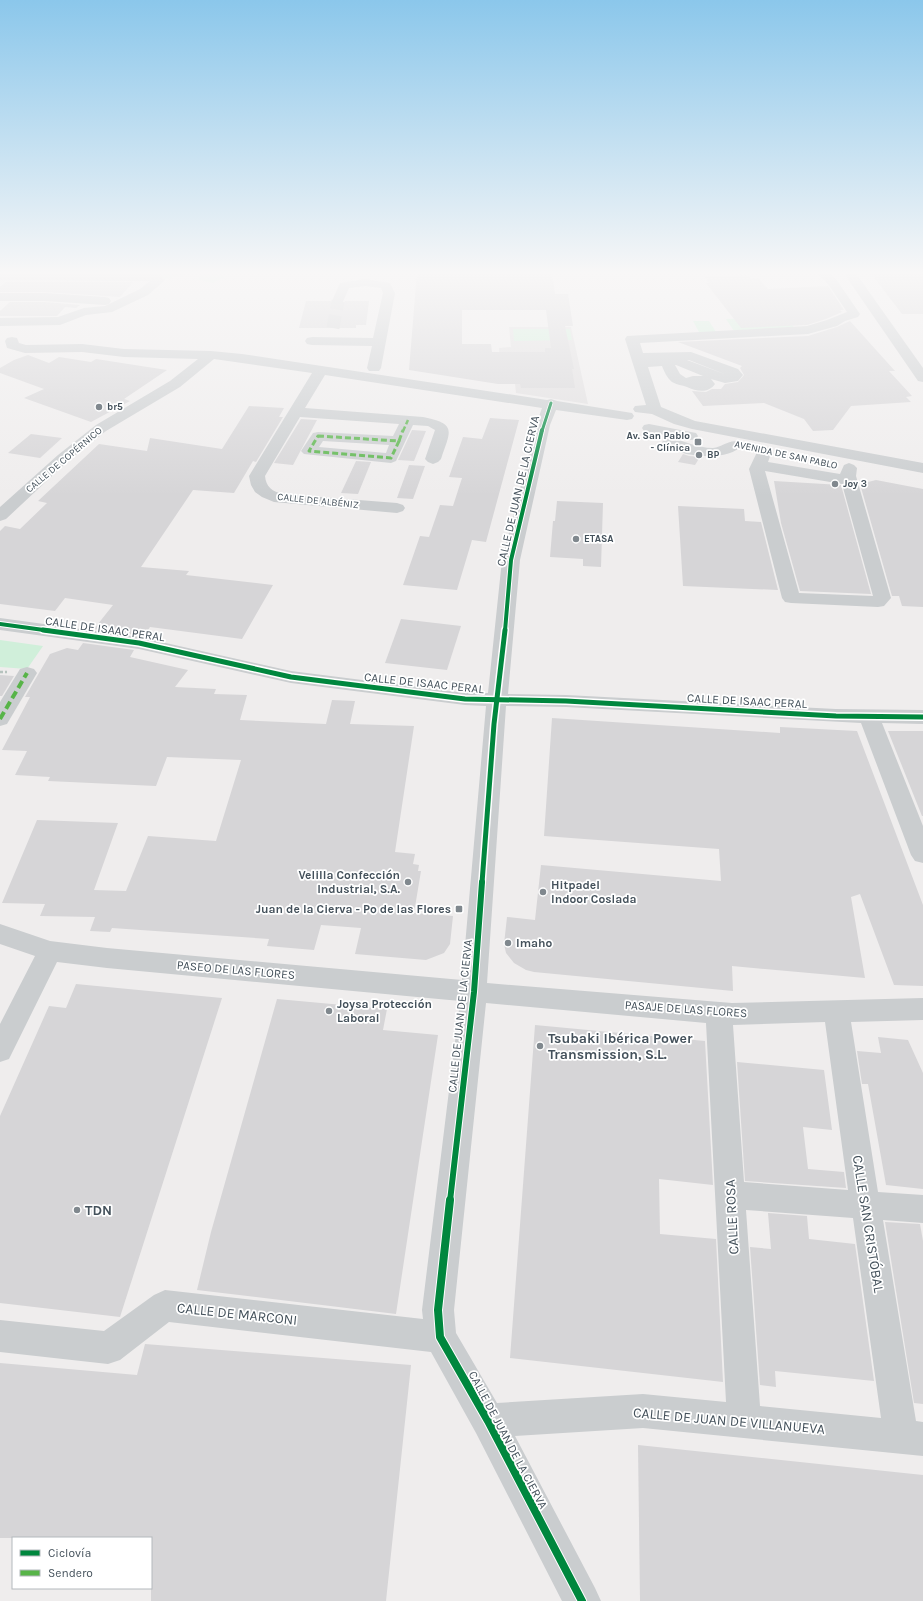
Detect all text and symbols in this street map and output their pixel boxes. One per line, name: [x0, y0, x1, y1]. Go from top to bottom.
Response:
place label: br5: [107, 401, 123, 413]
marker: br5: [94, 402, 104, 412]
street label: CALLE DE JUAN DE LA CIERVA: [494, 414, 542, 568]
street label: CALLE DE COPÉRNICO: [23, 425, 105, 495]
place label: Av. San Pablo - Clínica: [627, 430, 690, 454]
marker: Av. San Pablo - Clínica: [693, 437, 703, 447]
street label: AVENIDA DE SAN PABLO: [733, 438, 839, 472]
place label: BP: [707, 449, 719, 461]
marker: BP: [694, 450, 704, 460]
place label: Joy 3: [843, 478, 867, 490]
marker: Joy 3: [830, 479, 840, 489]
street label: CALLE DE ALBÉNIZ: [277, 491, 359, 511]
place label: ETASA: [584, 533, 614, 545]
marker: ETASA: [571, 534, 581, 544]
street label: CALLE DE ISAAC PERAL: [44, 614, 166, 644]
street label: CALLE DE ISAAC PERAL: [363, 670, 485, 696]
street label: CALLE DE ISAAC PERAL: [686, 691, 808, 711]
place label: Velilla Confección Industrial, S.A.: [298, 868, 400, 896]
marker: Velilla Confección Industrial, S.A.: [403, 877, 413, 887]
place label: Hitpadel Indoor Coslada: [551, 878, 637, 906]
marker: Hitpadel Indoor Coslada: [538, 887, 548, 897]
place label: Juan de la Cierva - Pº de las Flores: [256, 902, 451, 916]
marker: Juan de la Cierva - Pº de las Flores: [454, 904, 464, 914]
place label: Imaho: [516, 936, 553, 950]
marker: Imaho: [503, 938, 513, 948]
street label: CALLE DE JUAN DE LA CIERVA: [445, 939, 475, 1093]
street label: PASEO DE LAS FLORES: [176, 958, 296, 982]
place label: Joysa Protección Laboral: [337, 997, 432, 1025]
street label: PASAJE DE LAS FLORES: [624, 998, 748, 1020]
marker: Joysa Protección Laboral: [324, 1006, 334, 1016]
place label: Tsubaki Ibérica Power Transmission, S.L.: [548, 1030, 693, 1063]
marker: Tsubaki Ibérica Power Transmission, S.L.: [535, 1041, 545, 1051]
street label: CALLE SAN CRISTÓBAL: [849, 1154, 887, 1295]
street label: CALLE ROSA: [722, 1179, 742, 1255]
place label: TDN: [85, 1202, 112, 1219]
marker: TDN: [72, 1205, 82, 1215]
street label: CALLE DE MARCONI: [176, 1299, 298, 1329]
street label: CALLE DE JUAN DE LA CIERVA: [466, 1369, 550, 1511]
street label: CALLE DE JUAN DE VILLANUEVA: [632, 1404, 826, 1438]
legend: [12, 1537, 152, 1589]
text: Ciclovía: [48, 1546, 91, 1560]
text: Sendero: [48, 1566, 93, 1580]

